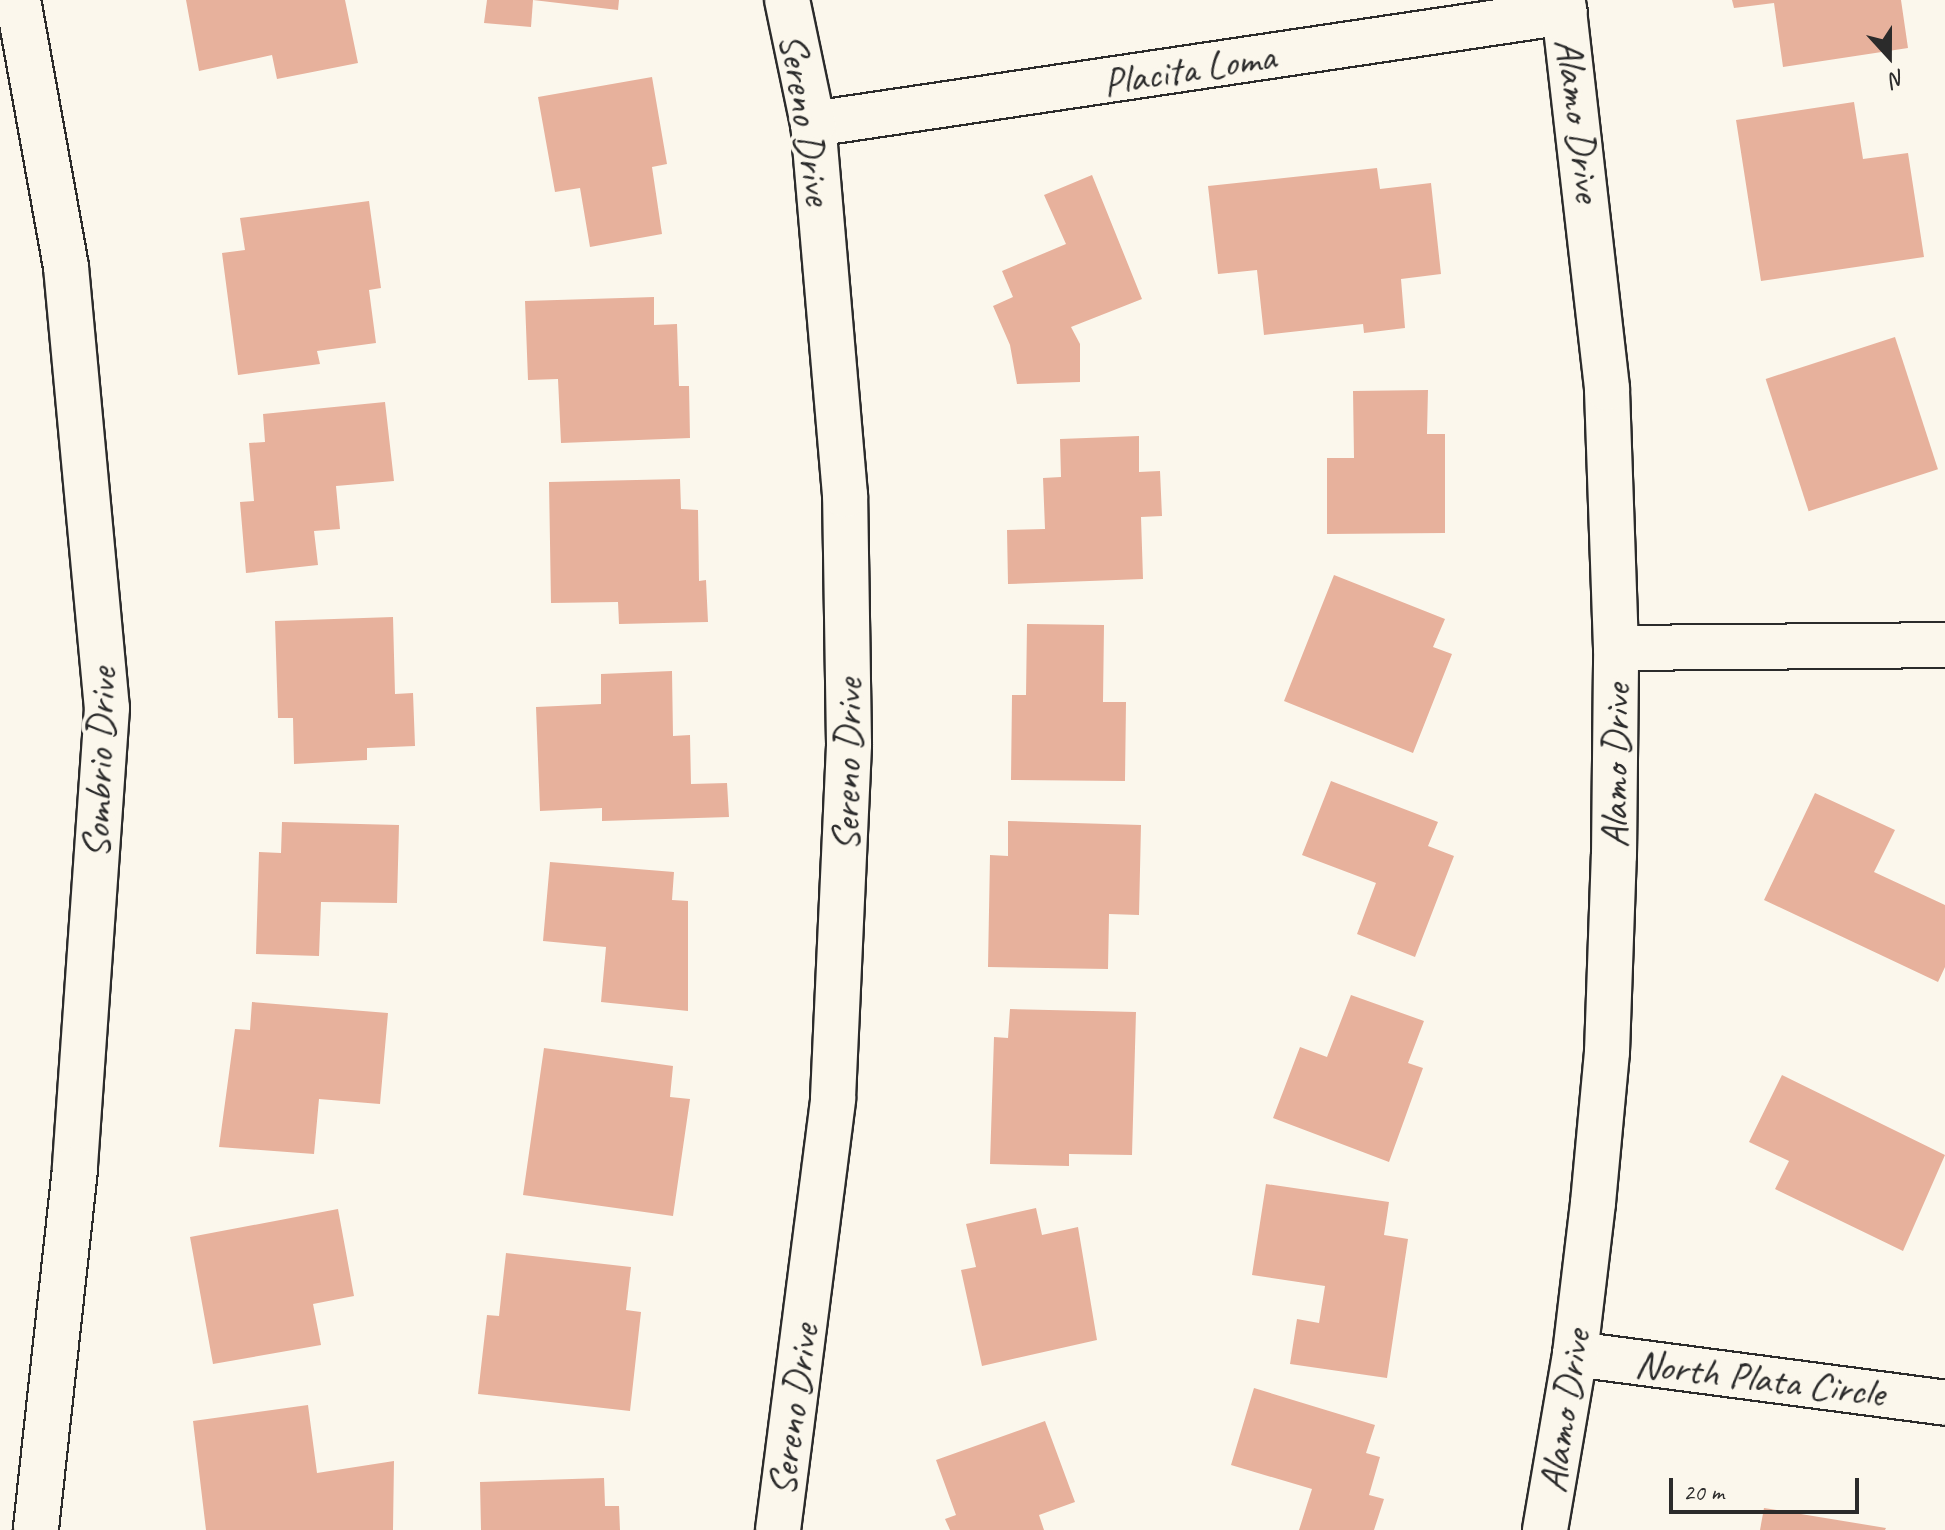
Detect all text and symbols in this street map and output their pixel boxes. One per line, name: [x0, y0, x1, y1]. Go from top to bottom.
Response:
north arrow: [1849, 16, 1929, 96]
street label: Sereno Drive: [769, 30, 843, 208]
street label: Placita Loma: [1099, 32, 1279, 106]
street label: Alamo Drive: [1545, 35, 1613, 205]
text: N: [1886, 63, 1909, 94]
street label: Sombrio Drive: [72, 667, 126, 859]
street label: Sereno Drive: [821, 678, 873, 852]
street label: Alamo Drive: [1590, 683, 1640, 849]
street label: Sereno Drive: [757, 1321, 829, 1499]
street label: Alamo Drive: [1527, 1326, 1601, 1496]
street label: North Plata Circle: [1633, 1339, 1887, 1417]
scale bar: [1673, 1462, 1863, 1512]
text: 20 m: [1683, 1477, 1724, 1507]

